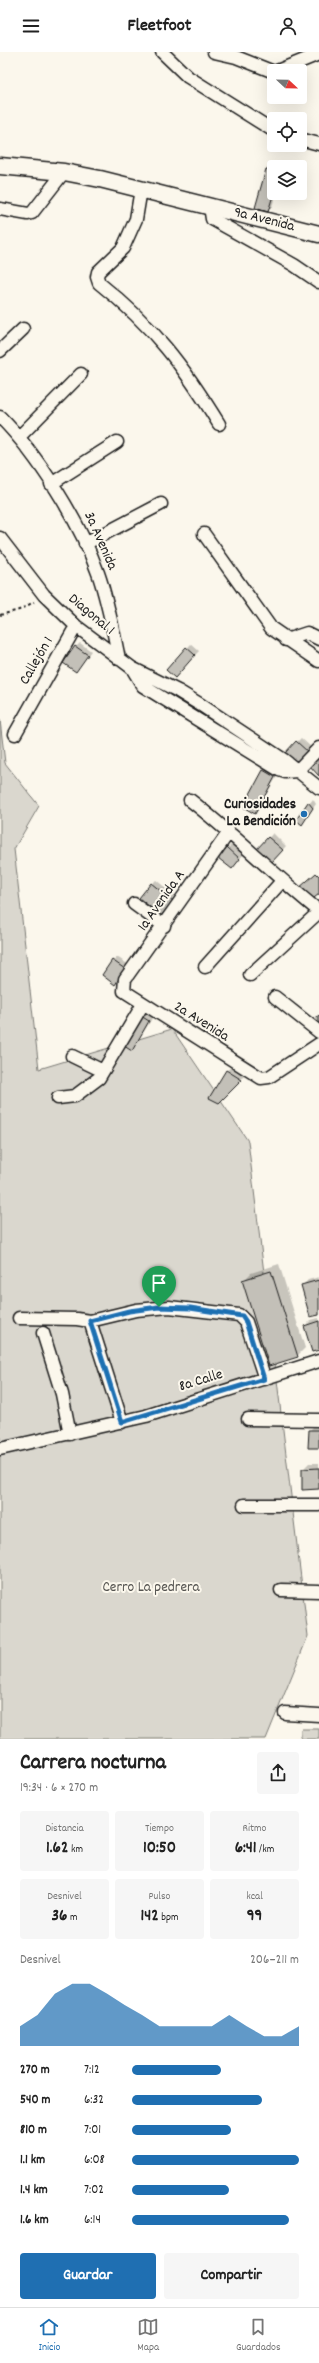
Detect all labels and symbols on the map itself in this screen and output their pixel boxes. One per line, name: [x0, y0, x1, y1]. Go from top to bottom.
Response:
north arrow: [267, 64, 307, 104]
street label: 9a Avenida: [231, 202, 298, 238]
street label: 3a Avenida: [77, 508, 123, 575]
street label: Diagonal 1: [63, 589, 119, 641]
street label: Callejón 1: [14, 633, 60, 689]
place label: Curiosidades La Bendición: [224, 794, 296, 833]
marker: Curiosidades La Bendición: [299, 809, 309, 819]
street label: 1a Avenida A: [133, 866, 191, 936]
street label: 2a Avenida: [169, 996, 234, 1048]
pin: [142, 1266, 176, 1307]
street label: 8a Calle: [176, 1364, 226, 1398]
park label: Cerro La pedrera: [102, 1577, 201, 1599]

